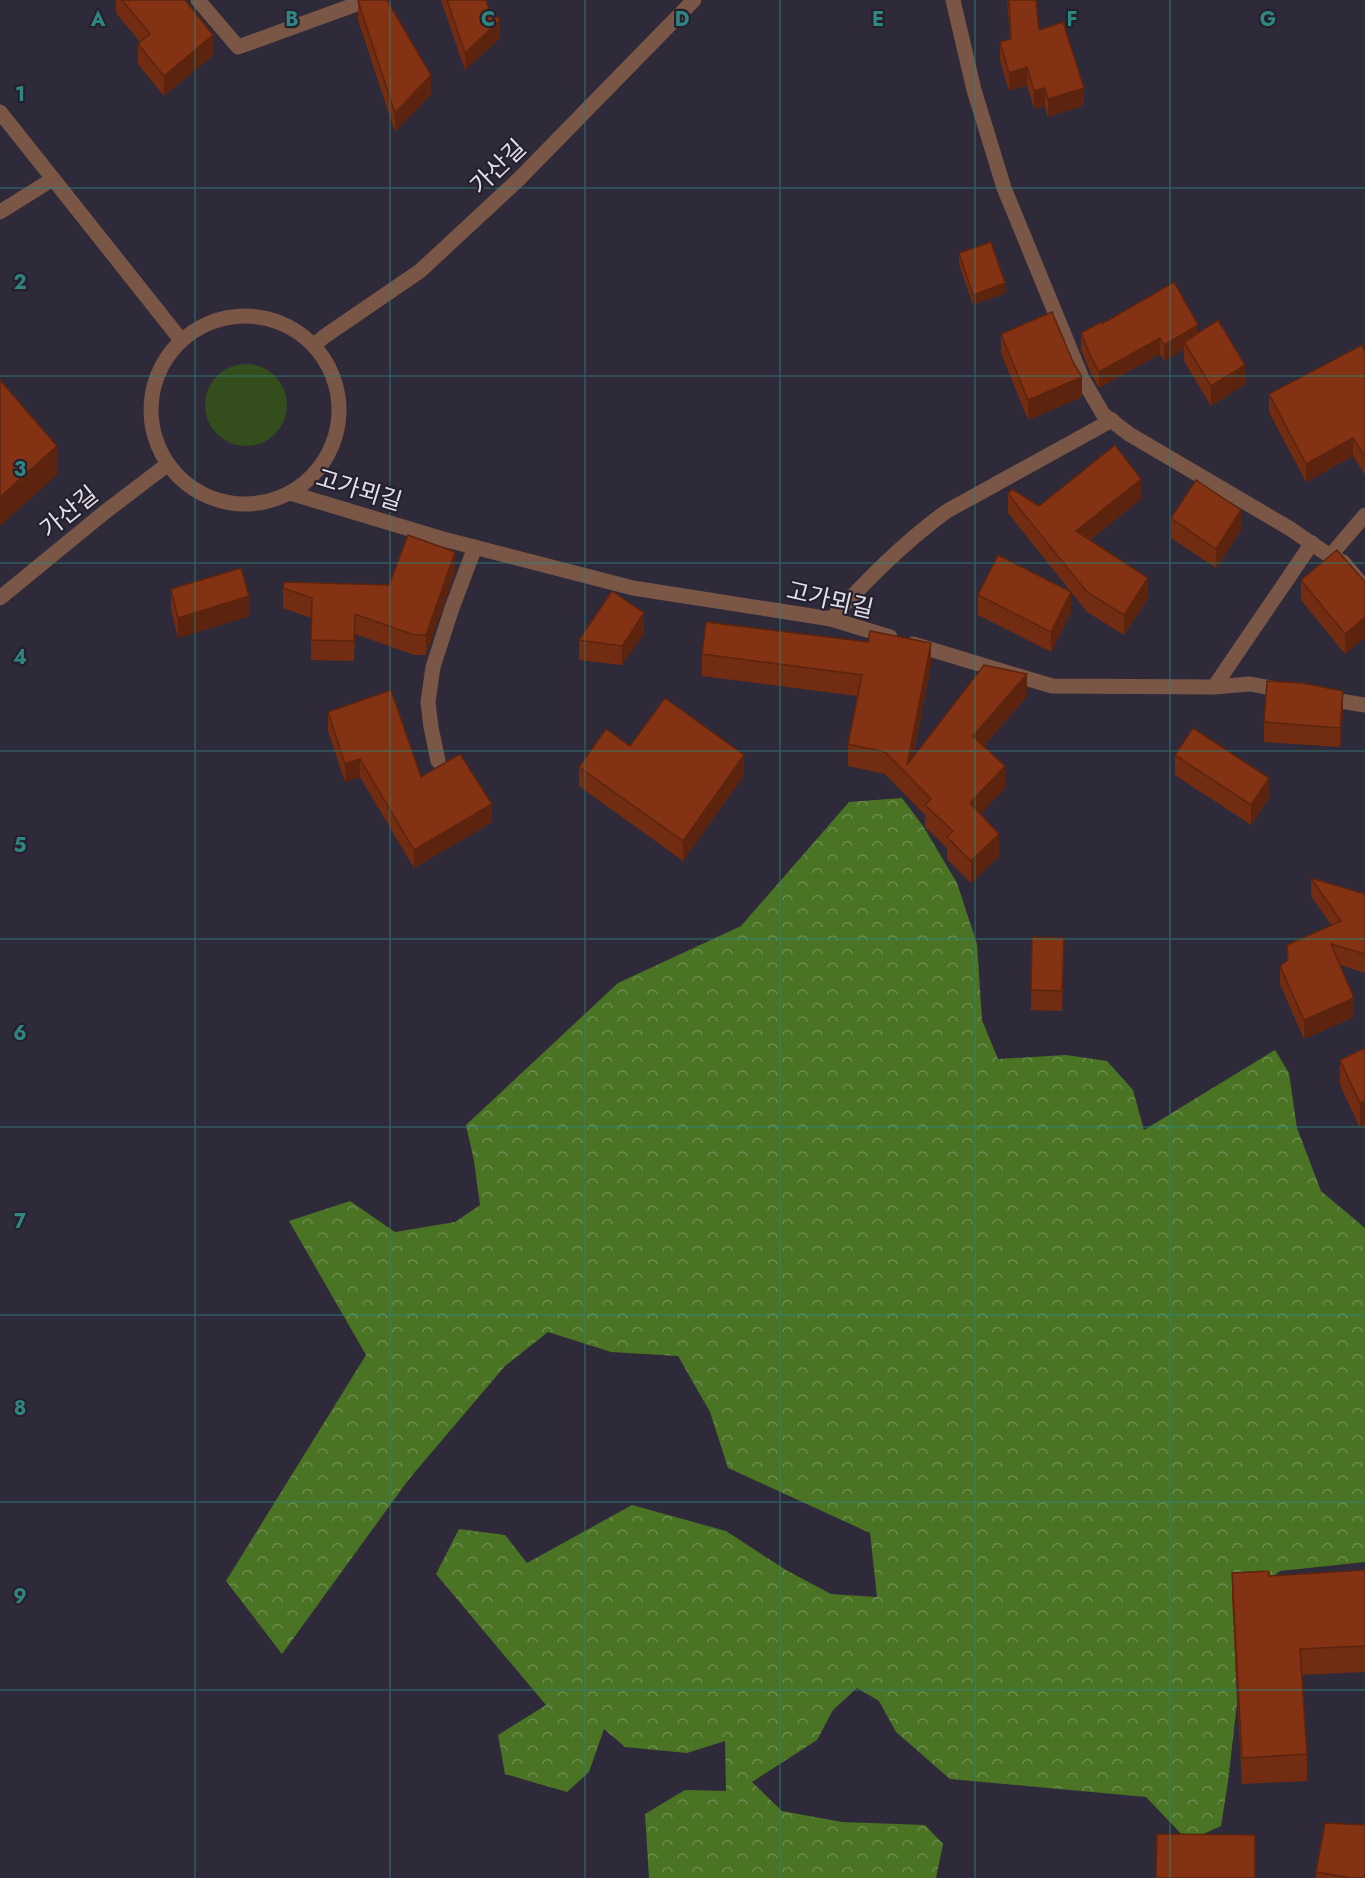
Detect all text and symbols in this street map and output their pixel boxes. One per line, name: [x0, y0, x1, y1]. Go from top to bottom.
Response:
text: A: [90, 5, 106, 34]
text: B: [285, 5, 299, 34]
text: C: [481, 5, 495, 34]
text: D: [675, 5, 689, 34]
text: E: [872, 5, 884, 34]
text: F: [1066, 5, 1078, 34]
text: G: [1260, 5, 1276, 34]
text: 1: [15, 80, 25, 109]
street label: 가산길: [462, 131, 534, 202]
text: 2: [13, 268, 27, 297]
text: 3: [14, 455, 26, 484]
street label: 고가뫼길: [312, 460, 406, 519]
street label: 가산길: [32, 477, 105, 546]
street label: 고가뫼길: [783, 573, 877, 626]
text: 4: [13, 643, 27, 672]
text: 5: [14, 831, 27, 860]
text: 6: [13, 1019, 27, 1048]
text: 7: [14, 1207, 27, 1236]
text: 8: [14, 1394, 26, 1423]
text: 9: [13, 1582, 27, 1611]

